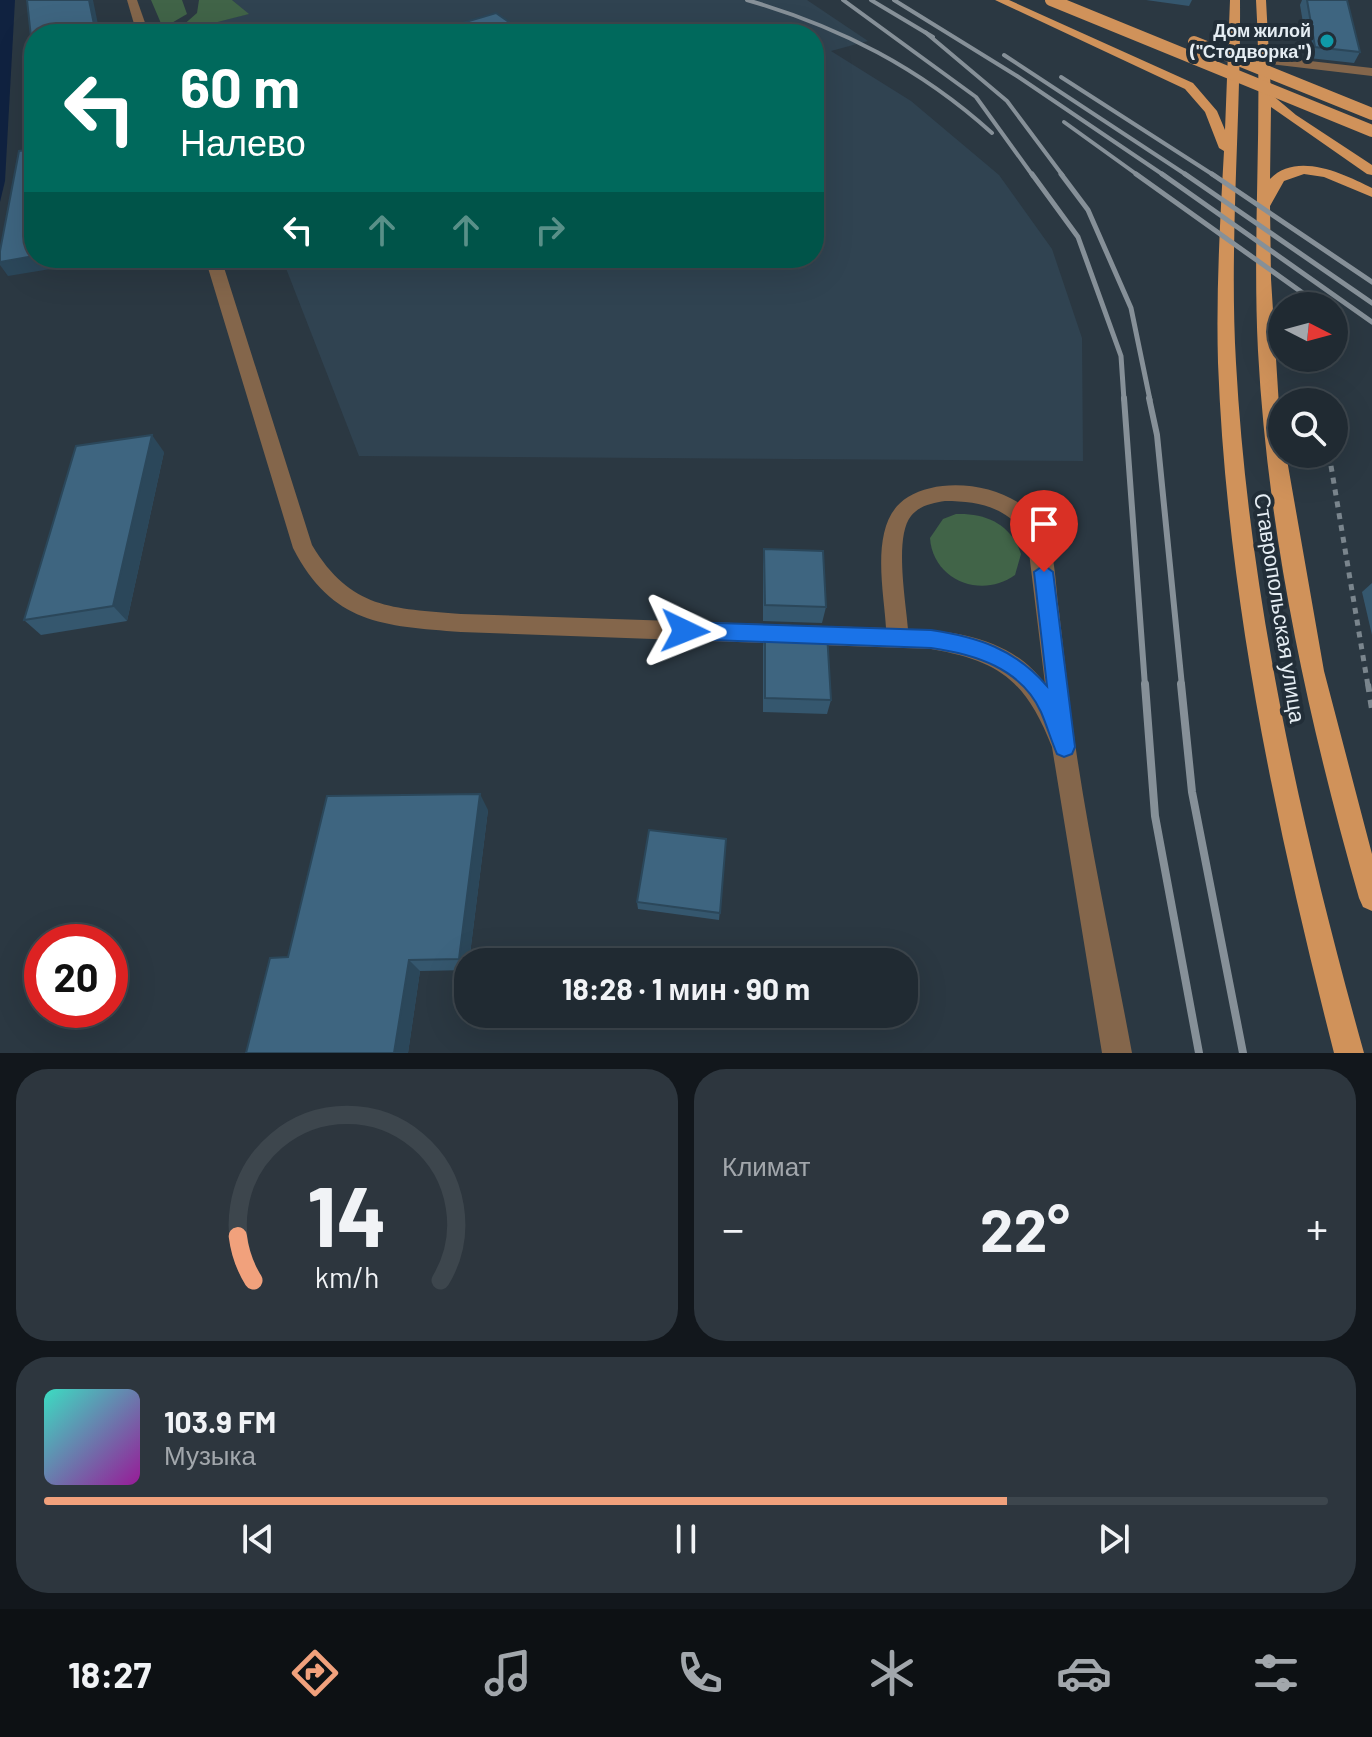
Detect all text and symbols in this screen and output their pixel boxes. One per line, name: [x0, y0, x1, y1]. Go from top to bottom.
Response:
place label: Дом жилой ("Стодворка"): [1189, 19, 1312, 62]
marker: Дом жилой ("Стодворка"): [1318, 32, 1336, 50]
text: 60 m: [180, 52, 300, 119]
icon: left: [48, 56, 152, 160]
text: Налево: [180, 120, 306, 163]
icon: left: [276, 208, 320, 252]
icon: ahead: [360, 208, 404, 252]
icon: ahead: [444, 208, 488, 252]
icon: right: [528, 208, 572, 252]
north arrow: [1268, 292, 1348, 372]
map controls: [1268, 292, 1348, 468]
button: search: [1268, 388, 1348, 468]
pin: [1010, 490, 1078, 572]
street label: Ставропольская улица: [1249, 491, 1312, 725]
icon: arrive: [1022, 502, 1066, 546]
position arrow: [643, 589, 727, 673]
speed limit sign: 20: [24, 924, 128, 1028]
text: 18:28 · 1 мин · 90 m: [562, 970, 810, 1006]
text: Климат: [722, 1150, 811, 1181]
text: 14: [307, 1164, 387, 1264]
text: 22°: [980, 1192, 1070, 1264]
text: −: [722, 1201, 744, 1254]
text: +: [1306, 1201, 1328, 1254]
text: km/h: [315, 1259, 379, 1294]
text: 103.9 FM: [164, 1403, 276, 1439]
text: Музыка: [164, 1439, 256, 1470]
icon: previous: [236, 1517, 280, 1561]
icon: pause: [664, 1517, 708, 1561]
icon: next: [1092, 1517, 1136, 1561]
icon: directions: [287, 1645, 343, 1701]
icon: music: [480, 1645, 536, 1701]
icon: phone: [672, 1645, 728, 1701]
icon: climate: [864, 1645, 920, 1701]
icon: car: [1056, 1645, 1112, 1701]
icon: filters: [1248, 1645, 1304, 1701]
text: 18:27: [68, 1652, 151, 1695]

